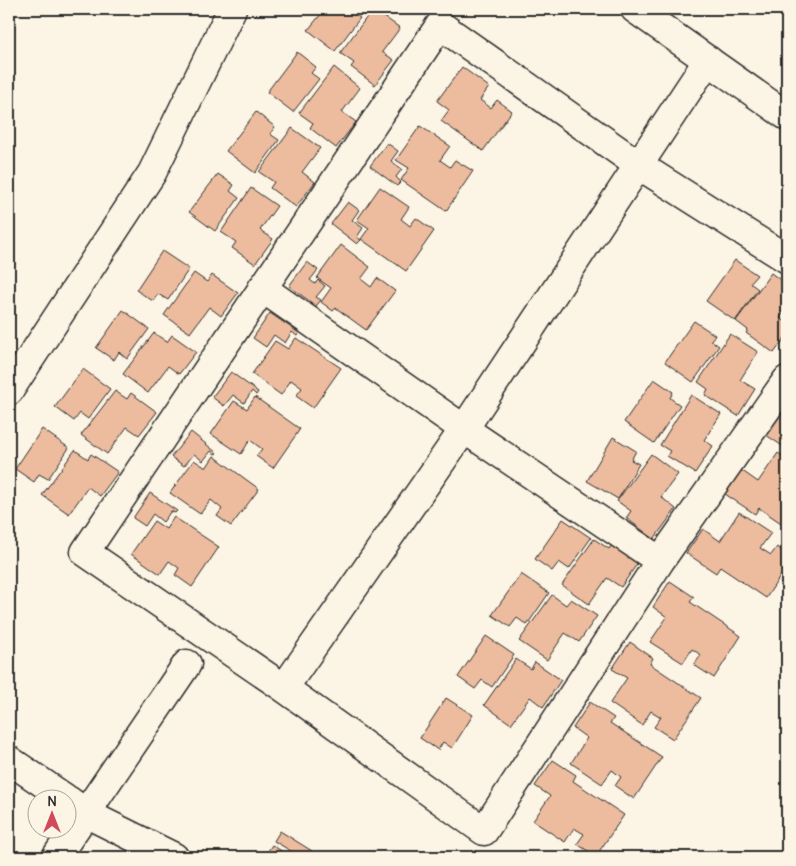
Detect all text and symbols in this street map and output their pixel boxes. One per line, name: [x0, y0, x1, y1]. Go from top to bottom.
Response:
north arrow: [28, 788, 78, 838]
text: N: [47, 792, 57, 810]

